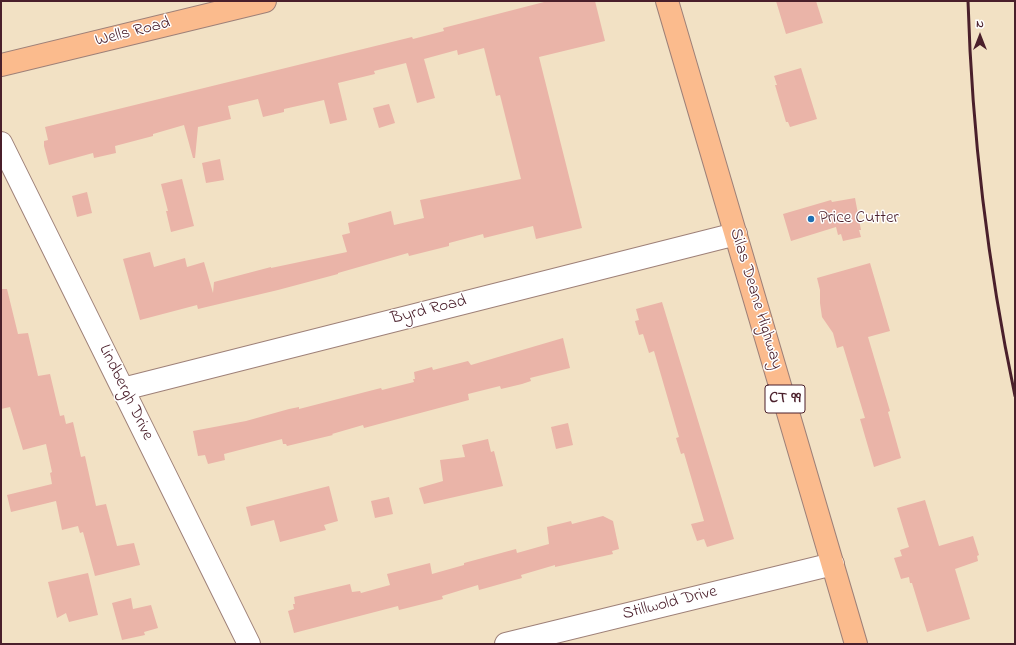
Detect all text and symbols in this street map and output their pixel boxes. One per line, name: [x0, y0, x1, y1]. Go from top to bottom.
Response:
street label: Wells Road: [93, 14, 173, 52]
north arrow: [960, 16, 1000, 56]
text: N: [976, 16, 984, 32]
place label: Price Cutter: [819, 209, 899, 229]
marker: Price Cutter: [806, 214, 816, 224]
street label: Silas Deane Highway: [724, 226, 786, 372]
street label: Byrd Road: [389, 292, 469, 330]
street label: Lindbergh Drive: [93, 342, 157, 444]
road number: CT 99: [765, 385, 805, 413]
street label: Stillwold Drive: [621, 582, 719, 626]

